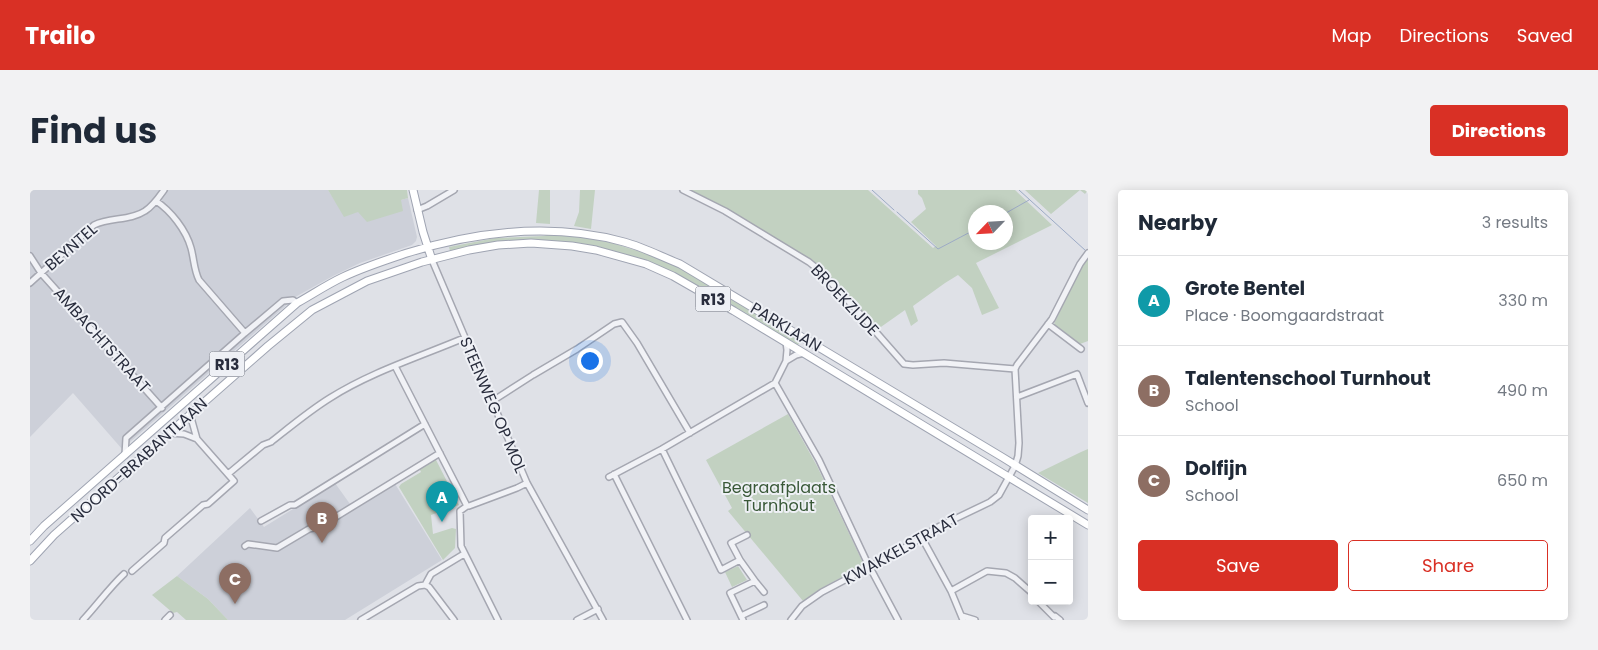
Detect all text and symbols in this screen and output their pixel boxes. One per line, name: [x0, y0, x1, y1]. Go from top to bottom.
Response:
text: Trailo: [25, 19, 95, 52]
text: Map: [1332, 23, 1371, 48]
text: Directions: [1399, 23, 1489, 48]
text: Saved: [1517, 23, 1573, 48]
button: Directions: [1430, 105, 1568, 156]
text: Find us: [30, 106, 157, 155]
north arrow: [968, 205, 1013, 250]
text: Nearby: [1138, 208, 1218, 237]
text: 3 results: [1482, 211, 1548, 234]
street label: BEYNTEL: [40, 218, 102, 276]
street label: BROEKZIJDE: [806, 259, 884, 341]
text: Grote Bentel: [1185, 275, 1305, 302]
street label: AMBACHTSTRAAT: [48, 282, 156, 398]
road number: R13: [696, 286, 730, 312]
text: A: [1148, 289, 1160, 312]
text: 330 m: [1498, 289, 1548, 312]
street label: PARKLAAN: [746, 297, 826, 357]
text: Place · Boomgaardstraat: [1185, 304, 1384, 327]
street label: STEENWEG OP MOL: [454, 333, 532, 477]
your location: [577, 348, 603, 374]
road number: R13: [210, 352, 244, 376]
text: Talentenschool Turnhout: [1185, 365, 1431, 392]
text: B: [1149, 379, 1159, 402]
text: 490 m: [1497, 379, 1548, 402]
street label: NOORD-BRABANTLAAN: [66, 392, 212, 528]
text: School: [1185, 394, 1239, 417]
text: Dolfijn: [1185, 455, 1247, 482]
text: C: [1148, 469, 1160, 492]
text: 650 m: [1497, 469, 1548, 492]
park label: Begraafplaats Turnhout: [722, 476, 836, 517]
pin: A: [426, 481, 458, 522]
text: School: [1185, 484, 1239, 507]
pin: B: [306, 502, 338, 543]
street label: KWAKKELSTRAAT: [839, 508, 963, 590]
map controls: [1028, 515, 1073, 605]
button: +: [1028, 515, 1073, 560]
button: Save: [1138, 540, 1338, 591]
button: Share: [1348, 540, 1548, 591]
button: −: [1028, 560, 1073, 605]
pin: C: [219, 563, 251, 604]

